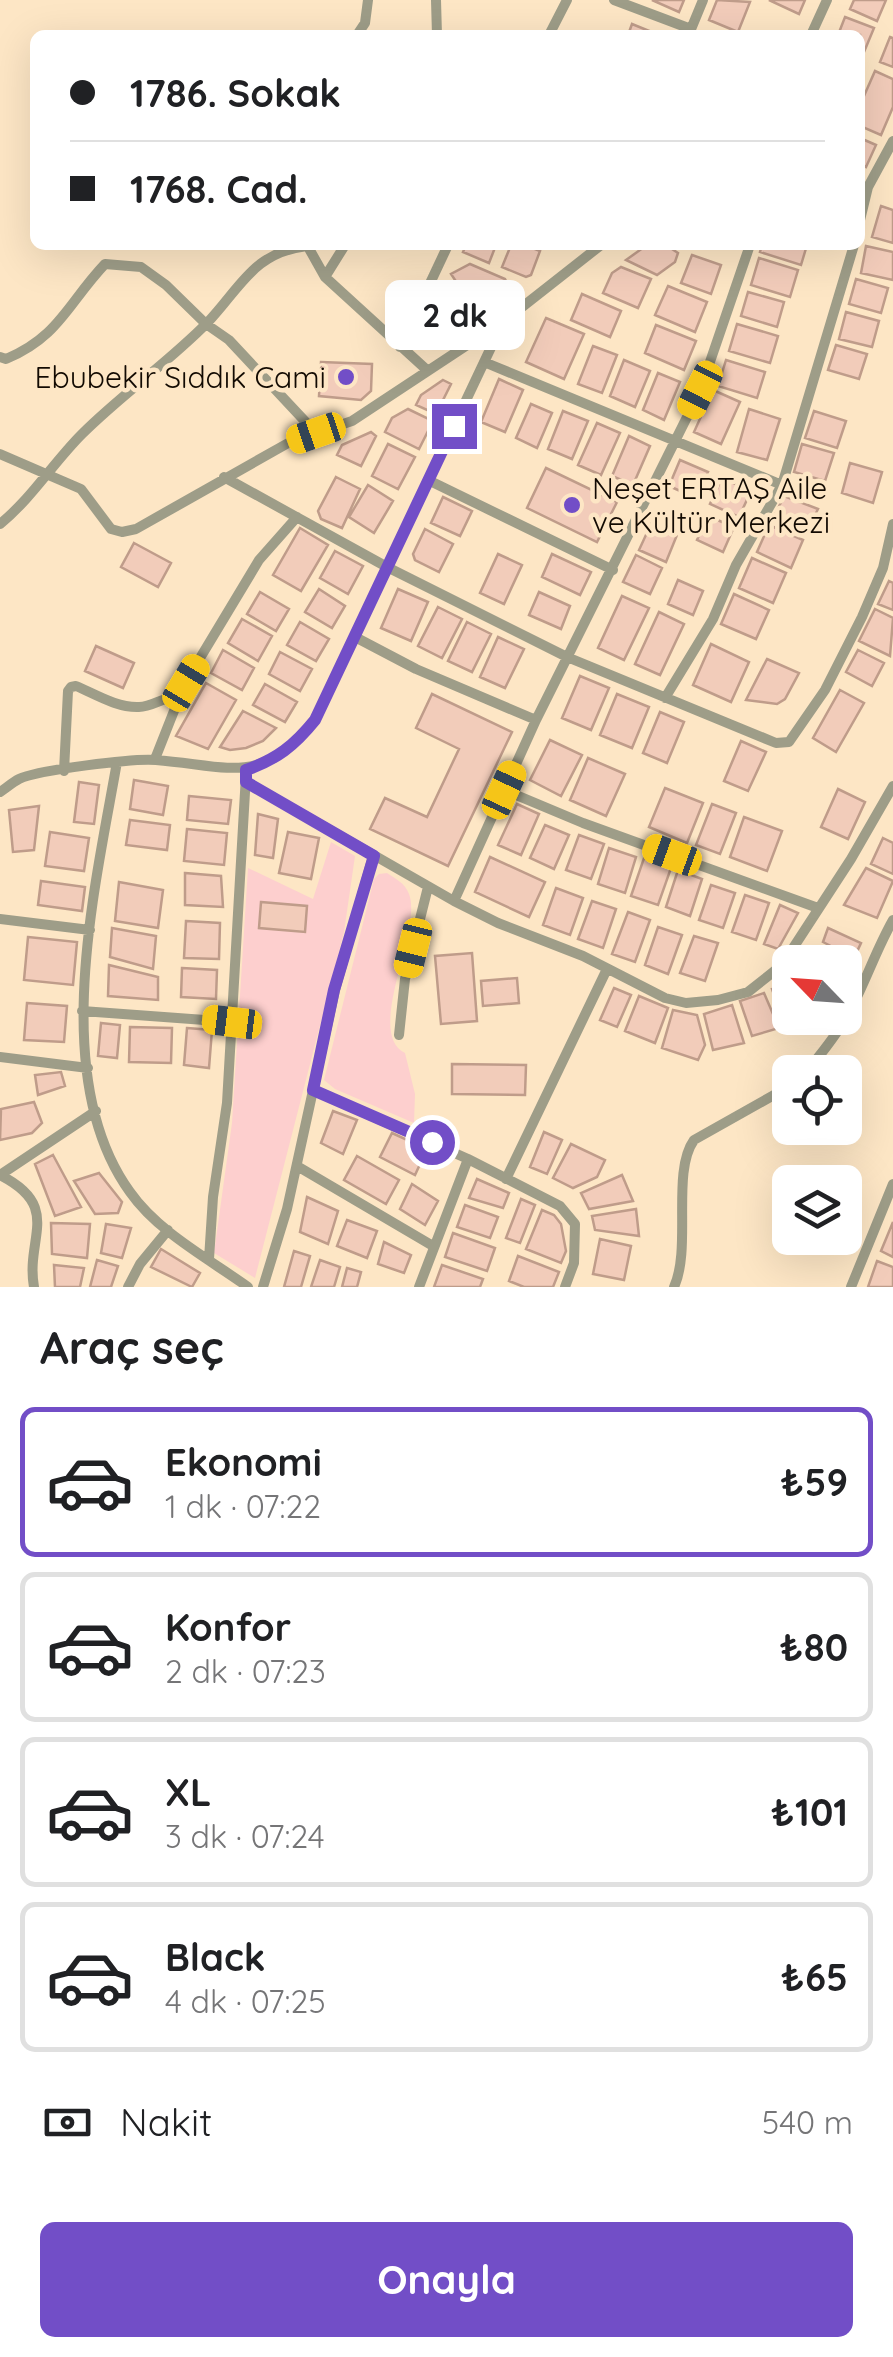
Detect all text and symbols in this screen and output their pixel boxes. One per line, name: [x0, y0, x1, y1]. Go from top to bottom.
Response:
text: 1786. Sokak: [130, 69, 341, 117]
text: 1768. Cad.: [130, 165, 307, 213]
callout: 2 dk: [384, 281, 524, 351]
text: 2 dk: [422, 295, 488, 335]
car: [673, 356, 727, 424]
place label: Ebubekir Sıddık Cami: [35, 358, 326, 396]
marker: Ebubekir Sıddık Cami: [335, 366, 357, 388]
route end: [432, 404, 477, 449]
car: [283, 409, 349, 457]
place label: Neşet ERTAŞ Aile ve Kültür Merkezi: [592, 469, 830, 541]
marker: Neşet ERTAŞ Aile ve Kültür Merkezi: [561, 494, 583, 516]
car: [158, 650, 214, 716]
car: [478, 756, 530, 824]
car: [639, 831, 705, 879]
car: [391, 915, 435, 981]
north arrow: [772, 945, 862, 1035]
map controls: [772, 945, 862, 1255]
car: [200, 1003, 264, 1041]
button: locate: [772, 1055, 862, 1145]
route start: [410, 1120, 455, 1165]
button: layers: [772, 1165, 862, 1255]
text: Araç seç: [40, 1319, 224, 1375]
icon: car: [45, 1437, 135, 1527]
text: Ekonomi: [165, 1438, 322, 1486]
text: ₺59: [780, 1458, 848, 1506]
text: 1 dk · 07:22: [165, 1486, 321, 1526]
icon: car: [45, 1602, 135, 1692]
text: Konfor: [165, 1603, 291, 1651]
text: ₺80: [780, 1623, 848, 1671]
text: 2 dk · 07:23: [165, 1651, 326, 1691]
icon: car: [45, 1767, 135, 1857]
text: XL: [165, 1768, 211, 1816]
text: ₺101: [771, 1788, 848, 1836]
text: 3 dk · 07:24: [165, 1816, 325, 1856]
icon: car: [45, 1932, 135, 2022]
text: Black: [165, 1933, 265, 1981]
text: ₺65: [781, 1953, 848, 2001]
text: 4 dk · 07:25: [165, 1981, 326, 2021]
icon: cash: [40, 2095, 95, 2150]
text: Nakit: [120, 2098, 212, 2146]
text: 540 m: [762, 2102, 853, 2142]
button: Onayla: [40, 2222, 853, 2337]

